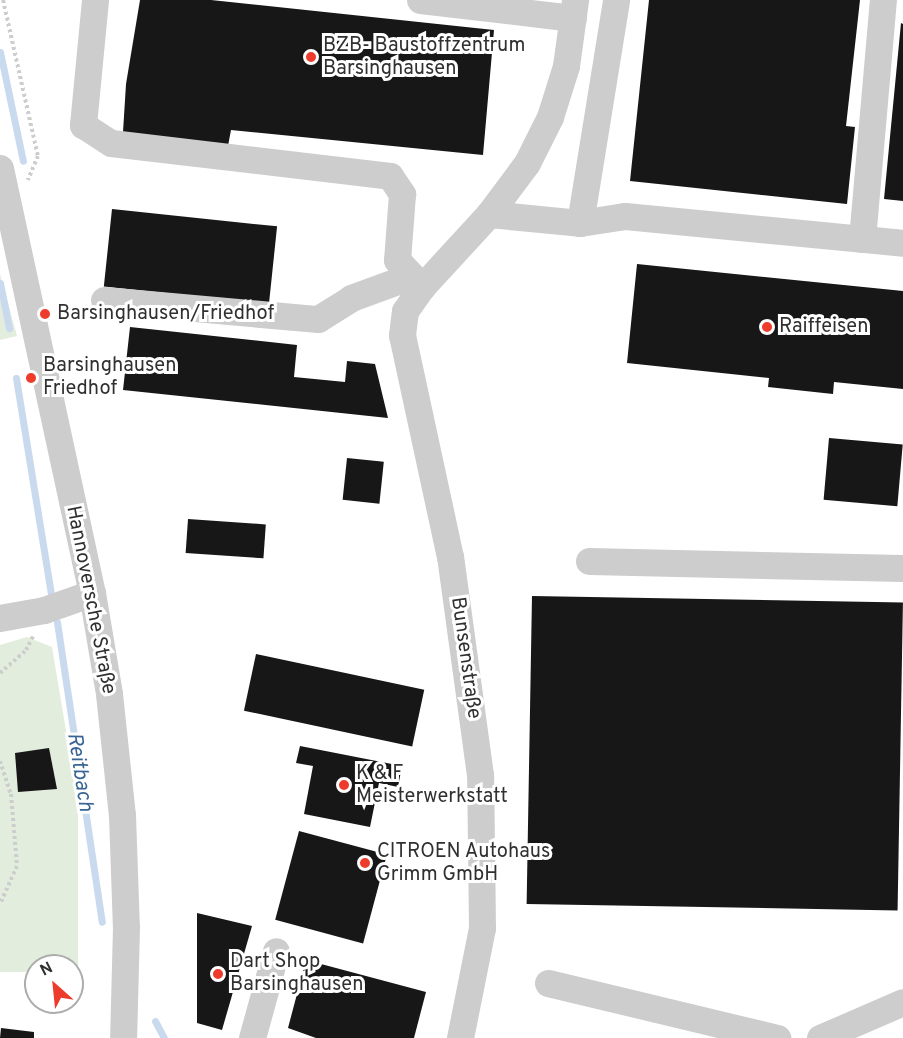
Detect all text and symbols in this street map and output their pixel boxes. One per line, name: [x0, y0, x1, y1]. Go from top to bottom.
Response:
place label: BZB- Baustoffzentrum Barsinghausen: [323, 34, 525, 81]
marker: BZB- Baustoffzentrum Barsinghausen: [304, 50, 318, 64]
place label: Barsinghausen/Friedhof: [57, 302, 274, 326]
marker: Barsinghausen/Friedhof: [38, 307, 52, 321]
place label: Raiffeisen: [779, 315, 868, 339]
marker: Raiffeisen: [760, 320, 774, 334]
place label: Barsinghausen Friedhof: [43, 354, 176, 401]
marker: Barsinghausen Friedhof: [24, 371, 38, 385]
street label: Hannoversche Straße: [60, 504, 120, 696]
street label: Bunsenstraße: [445, 596, 485, 720]
water label: Reitbach: [60, 731, 98, 813]
place label: K & F Meisterwerkstatt: [356, 762, 508, 809]
marker: K & F Meisterwerkstatt: [337, 778, 351, 792]
place label: CITROEN Autohaus Grimm GmbH: [377, 840, 551, 887]
marker: CITROEN Autohaus Grimm GmbH: [358, 856, 372, 870]
place label: Dart Shop Barsinghausen: [230, 951, 363, 998]
north arrow: [24, 954, 84, 1014]
text: N: [37, 958, 56, 981]
marker: Dart Shop Barsinghausen: [211, 967, 225, 981]

